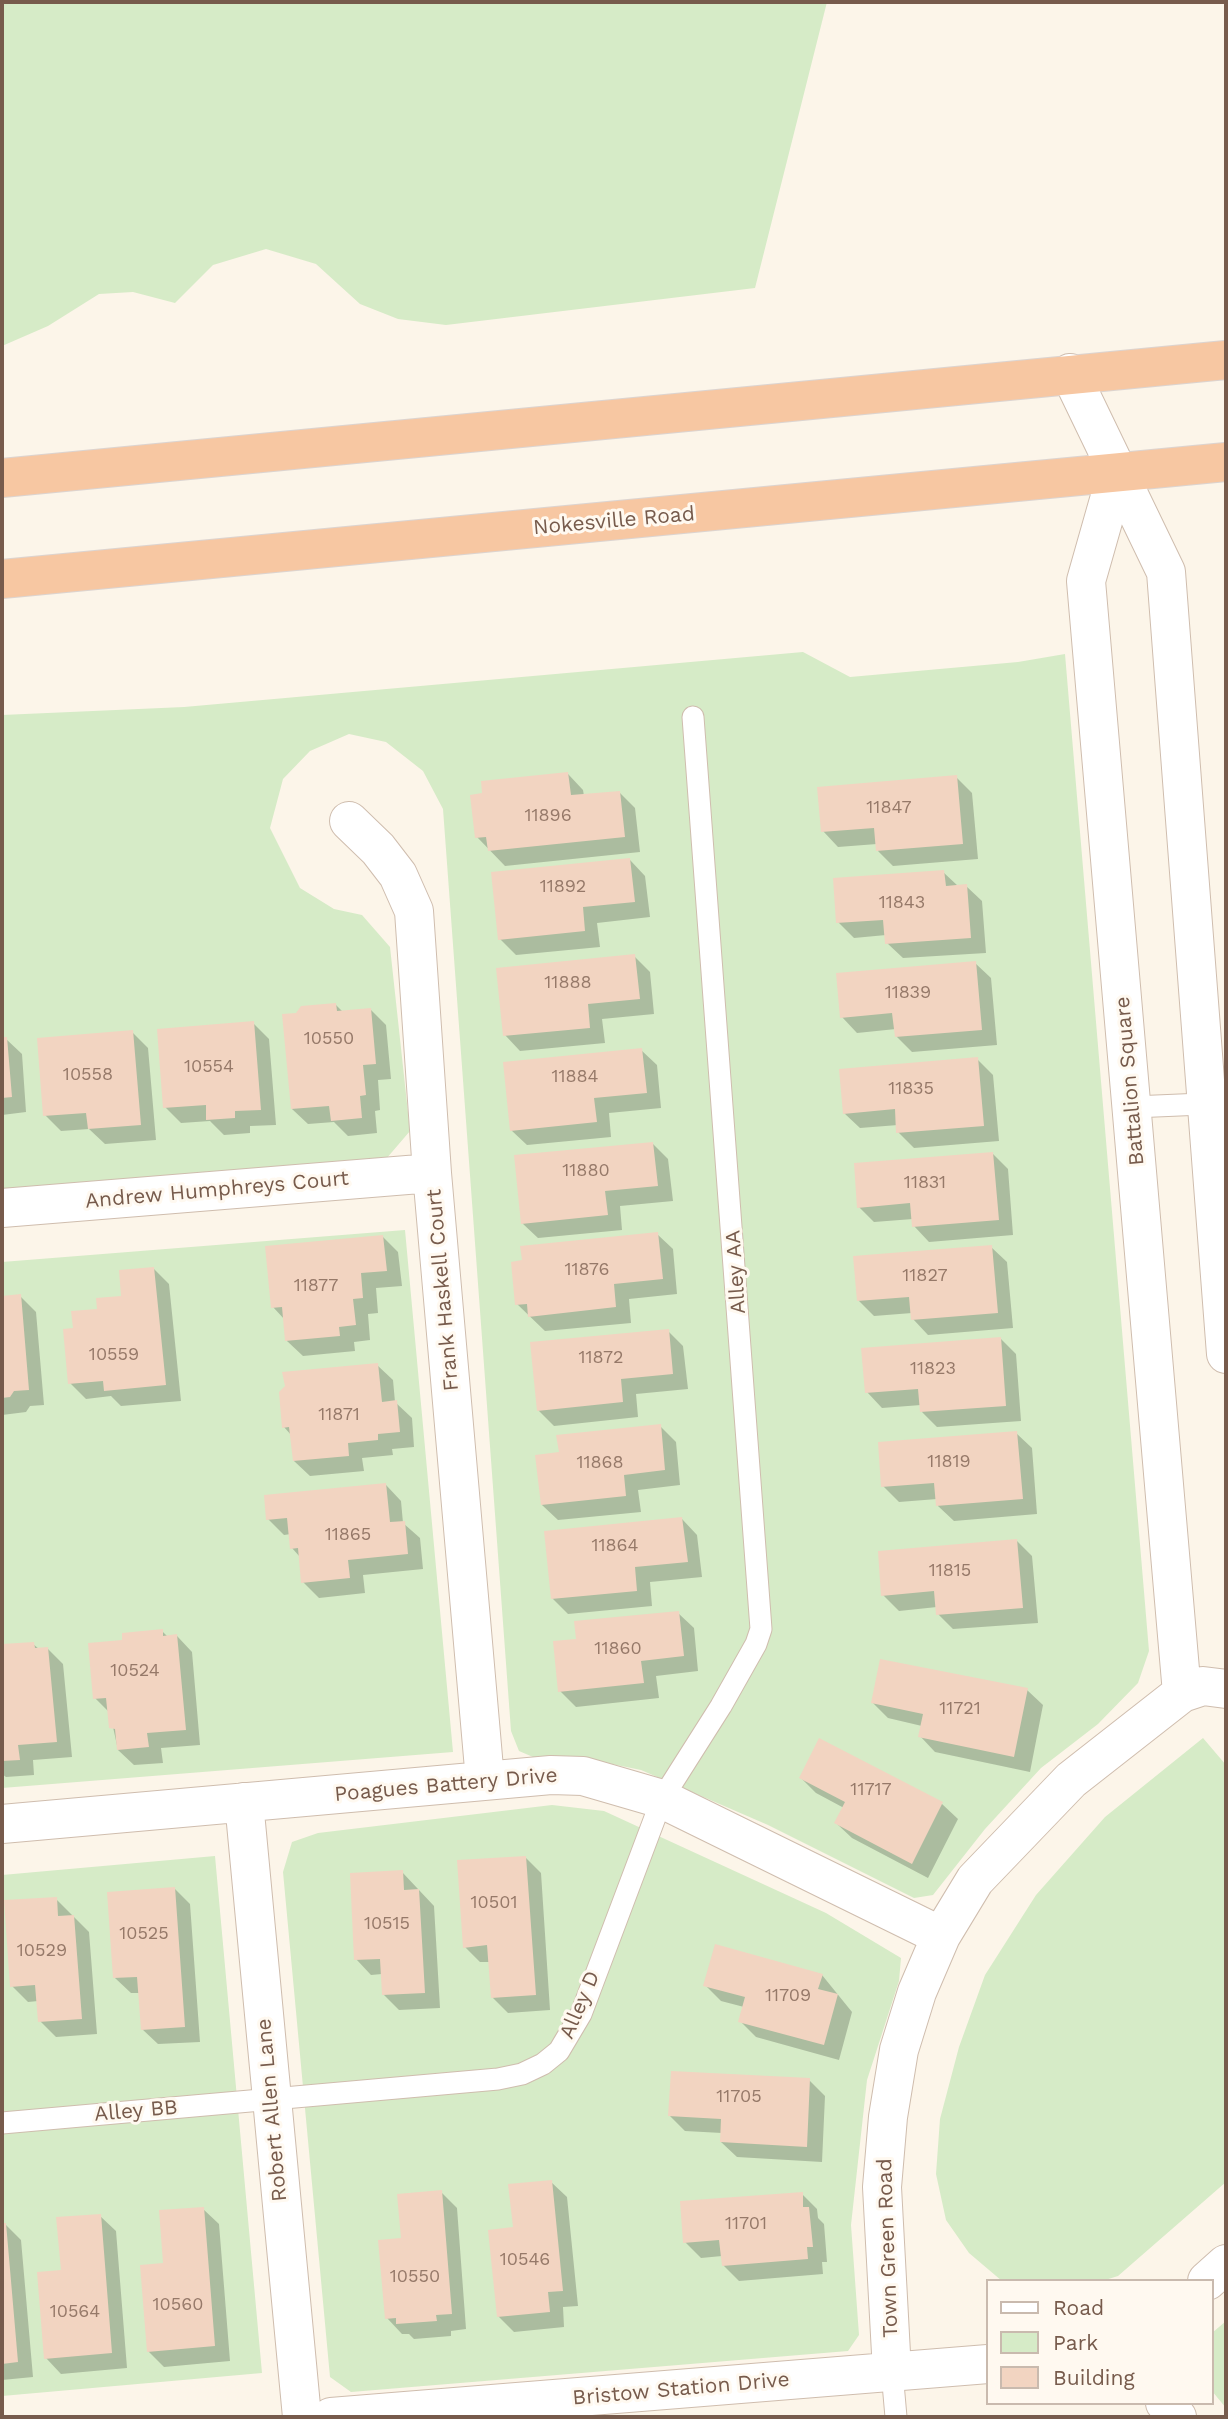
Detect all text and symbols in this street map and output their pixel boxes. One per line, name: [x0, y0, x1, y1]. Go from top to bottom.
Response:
street label: Nokesville Road: [532, 501, 696, 541]
house number: 11847: [866, 797, 912, 819]
house number: 11896: [524, 805, 572, 827]
house number: 11892: [540, 876, 586, 898]
house number: 11843: [879, 892, 925, 914]
house number: 11888: [544, 972, 592, 994]
house number: 11839: [885, 982, 931, 1004]
street label: Battalion Square: [1110, 995, 1150, 1167]
house number: 10550: [304, 1028, 354, 1050]
house number: 10554: [184, 1056, 234, 1078]
house number: 10558: [63, 1064, 113, 1086]
house number: 11884: [551, 1066, 599, 1088]
house number: 11835: [888, 1078, 934, 1100]
house number: 11880: [562, 1160, 610, 1182]
street label: Andrew Humphreys Court: [84, 1166, 350, 1214]
house number: 11831: [904, 1172, 946, 1194]
street label: Frank Haskell Court: [422, 1188, 464, 1392]
street label: Alley AA: [720, 1229, 752, 1315]
house number: 11876: [564, 1259, 610, 1281]
house number: 11827: [902, 1265, 948, 1287]
house number: 11877: [294, 1275, 338, 1297]
house number: 10559: [89, 1344, 139, 1366]
house number: 11872: [579, 1347, 623, 1369]
house number: 11823: [910, 1358, 956, 1380]
house number: 11871: [318, 1404, 360, 1426]
house number: 11819: [927, 1451, 971, 1473]
house number: 11868: [576, 1452, 624, 1474]
house number: 11865: [325, 1524, 371, 1546]
house number: 11864: [591, 1535, 639, 1557]
house number: 11815: [929, 1560, 971, 1582]
house number: 11860: [594, 1638, 642, 1660]
house number: 10524: [110, 1660, 160, 1682]
house number: 11721: [939, 1698, 981, 1720]
street label: Poagues Battery Drive: [333, 1763, 559, 1807]
house number: 11717: [850, 1779, 892, 1801]
house number: 10501: [471, 1892, 517, 1914]
house number: 10515: [364, 1913, 410, 1935]
house number: 10525: [119, 1923, 169, 1945]
house number: 10529: [17, 1940, 67, 1962]
street label: Alley D: [554, 1967, 606, 2043]
house number: 11709: [765, 1985, 811, 2007]
street label: Robert Allen Lane: [251, 2017, 293, 2203]
house number: 11705: [716, 2086, 762, 2108]
street label: Alley BB: [93, 2095, 179, 2127]
street label: Town Green Road: [872, 2158, 904, 2338]
house number: 11701: [725, 2213, 767, 2235]
house number: 10546: [500, 2249, 550, 2271]
house number: 10550: [390, 2266, 440, 2288]
legend: [986, 2279, 1214, 2405]
house number: 10560: [153, 2294, 203, 2316]
text: Road: [1053, 2295, 1104, 2320]
house number: 10564: [50, 2301, 100, 2323]
text: Park: [1053, 2330, 1098, 2355]
text: Building: [1053, 2365, 1135, 2390]
street label: Bristow Station Drive: [571, 2367, 791, 2411]

